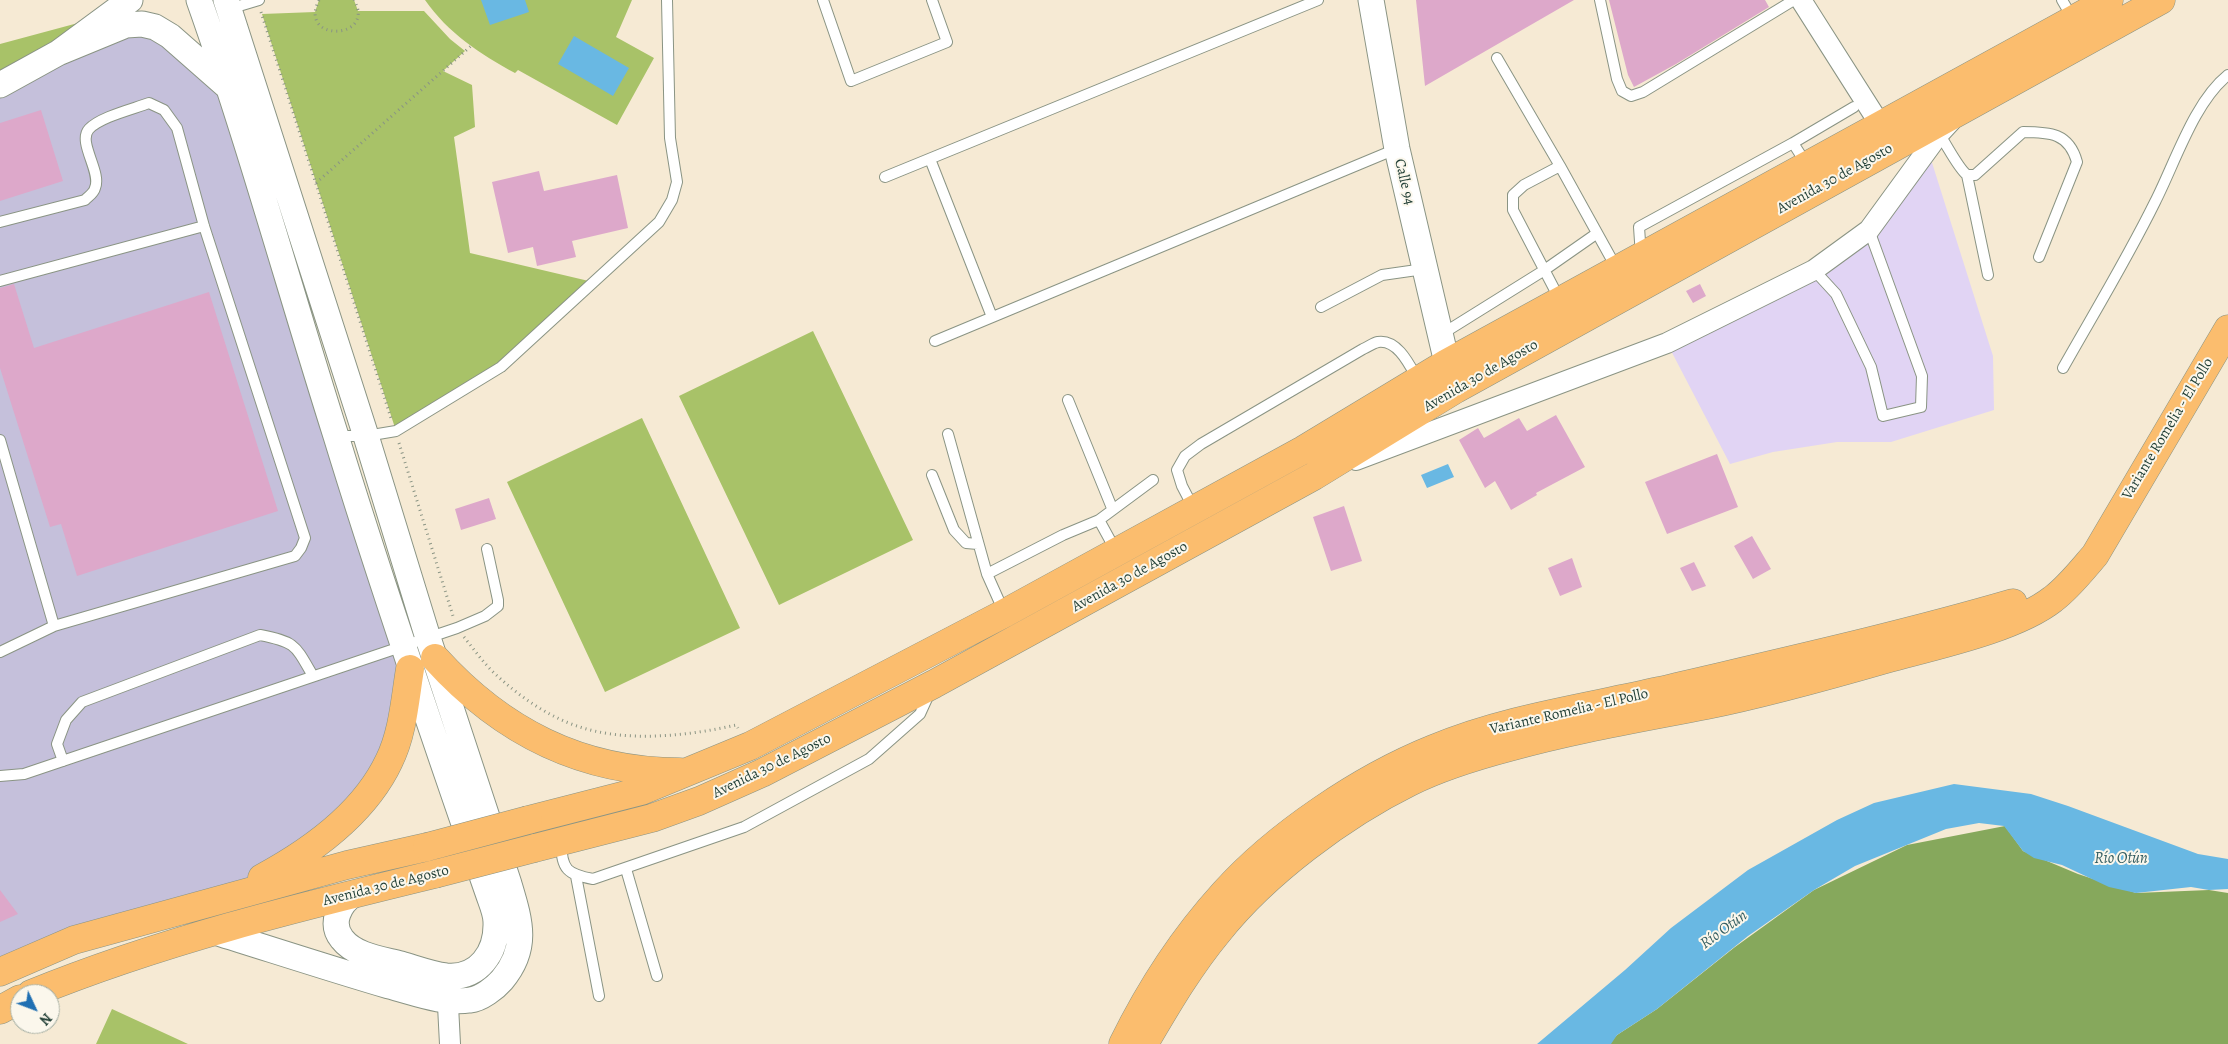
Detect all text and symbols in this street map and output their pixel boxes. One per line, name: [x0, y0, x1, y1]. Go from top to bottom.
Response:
street label: Avenida 30 de Agosto: [1774, 140, 1896, 218]
street label: Calle 94: [1390, 157, 1418, 207]
street label: Avenida 30 de Agosto: [1421, 336, 1541, 416]
street label: Variante Romelia - El Pollo: [2119, 355, 2217, 503]
street label: Avenida 30 de Agosto: [1069, 538, 1191, 616]
street label: Variante Romelia - El Pollo: [1488, 685, 1650, 739]
street label: Avenida 30 de Agosto: [710, 730, 834, 802]
water label: Río Otún: [2094, 849, 2148, 869]
street label: Avenida 30 de Agosto: [321, 862, 451, 910]
water label: Río Otún: [1697, 906, 1751, 954]
north arrow: [10, 984, 60, 1034]
text: N: [35, 1009, 56, 1029]

